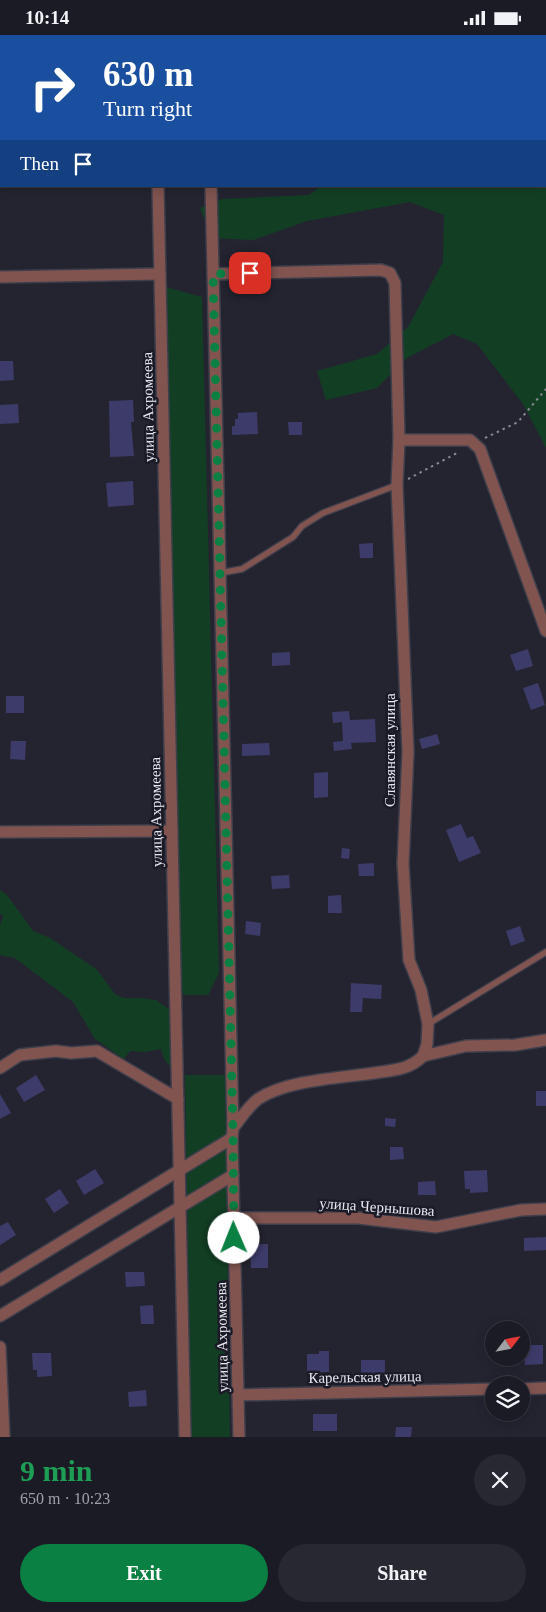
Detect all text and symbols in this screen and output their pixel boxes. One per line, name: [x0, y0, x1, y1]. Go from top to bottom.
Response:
text: 10:14: [25, 7, 69, 28]
icon: right: [20, 55, 85, 120]
text: 630 m: [103, 55, 193, 94]
text: Turn right: [103, 96, 192, 121]
icon: arrive: [69, 150, 97, 178]
text: Then: [20, 153, 59, 174]
pin: [229, 252, 271, 294]
icon: arrive: [236, 259, 264, 287]
street label: улица Ахромеева: [139, 351, 157, 462]
street label: Славянская улица: [382, 693, 398, 807]
street label: улица Ахромеева: [147, 756, 165, 867]
street label: улица Чернышова: [319, 1195, 435, 1219]
position arrow: [207, 1211, 259, 1263]
street label: улица Ахромеева: [213, 1281, 231, 1392]
north arrow: [485, 1321, 530, 1366]
map controls: [485, 1321, 530, 1421]
street label: Карельская улица: [308, 1368, 422, 1386]
button: layers: [485, 1376, 530, 1421]
text: 9 min: [20, 1454, 93, 1487]
button: close: [474, 1454, 526, 1506]
text: 650 m · 10:23: [20, 1490, 110, 1507]
button: Exit: [20, 1544, 268, 1602]
button: Share: [278, 1544, 526, 1602]

